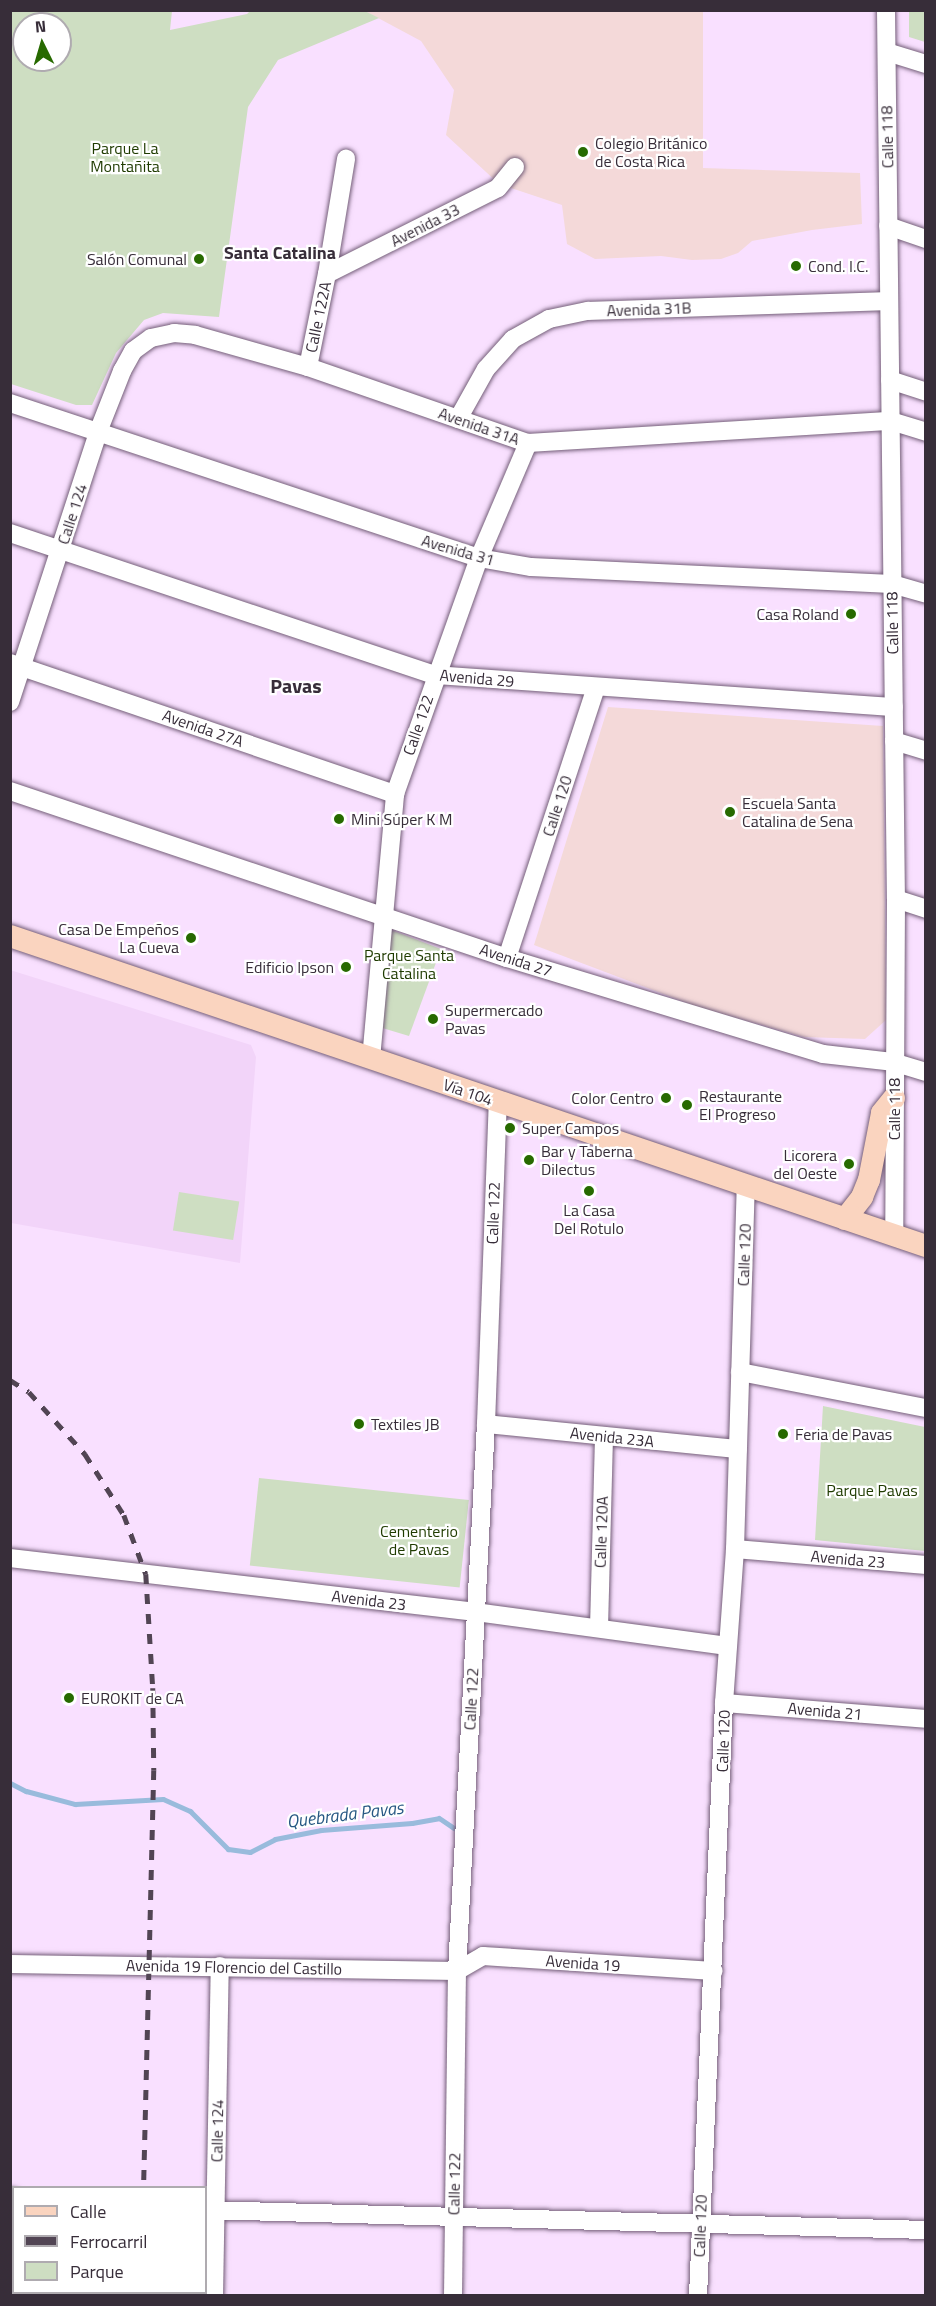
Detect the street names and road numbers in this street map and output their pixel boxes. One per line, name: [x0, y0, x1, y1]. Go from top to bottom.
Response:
street label: Calle 118: [877, 106, 897, 168]
street label: Avenida 33: [387, 199, 463, 251]
street label: Calle 122A: [301, 280, 335, 354]
street label: Avenida 31B: [606, 298, 692, 320]
street label: Avenida 31A: [436, 403, 522, 449]
street label: Calle 124: [53, 481, 91, 547]
street label: Avenida 31: [419, 530, 497, 570]
street label: Calle 118: [882, 592, 902, 654]
street label: Avenida 29: [439, 665, 515, 691]
street label: Calle 122: [399, 692, 437, 758]
street label: Avenida 27A: [160, 705, 246, 751]
street label: Calle 120: [538, 773, 576, 839]
street label: Avenida 27: [477, 939, 555, 981]
street label: Vía 104: [441, 1075, 495, 1109]
street label: Calle 118: [884, 1078, 904, 1140]
street label: Calle 122: [482, 1181, 504, 1245]
street label: Calle 120: [733, 1223, 755, 1287]
street label: Avenida 23A: [569, 1423, 655, 1451]
street label: Calle 120A: [590, 1496, 612, 1568]
street label: Avenida 23: [810, 1546, 886, 1572]
street label: Avenida 23: [331, 1586, 407, 1614]
street label: Calle 122: [460, 1667, 482, 1731]
street label: Avenida 21: [787, 1698, 863, 1724]
street label: Calle 120: [712, 1709, 734, 1773]
street label: Avenida 19: [545, 1951, 621, 1975]
street label: Avenida 19 Florencio del Castillo: [126, 1956, 342, 1978]
street label: Calle 124: [207, 2100, 227, 2162]
street label: Calle 122: [444, 2153, 464, 2215]
street label: Calle 120: [689, 2194, 711, 2258]

